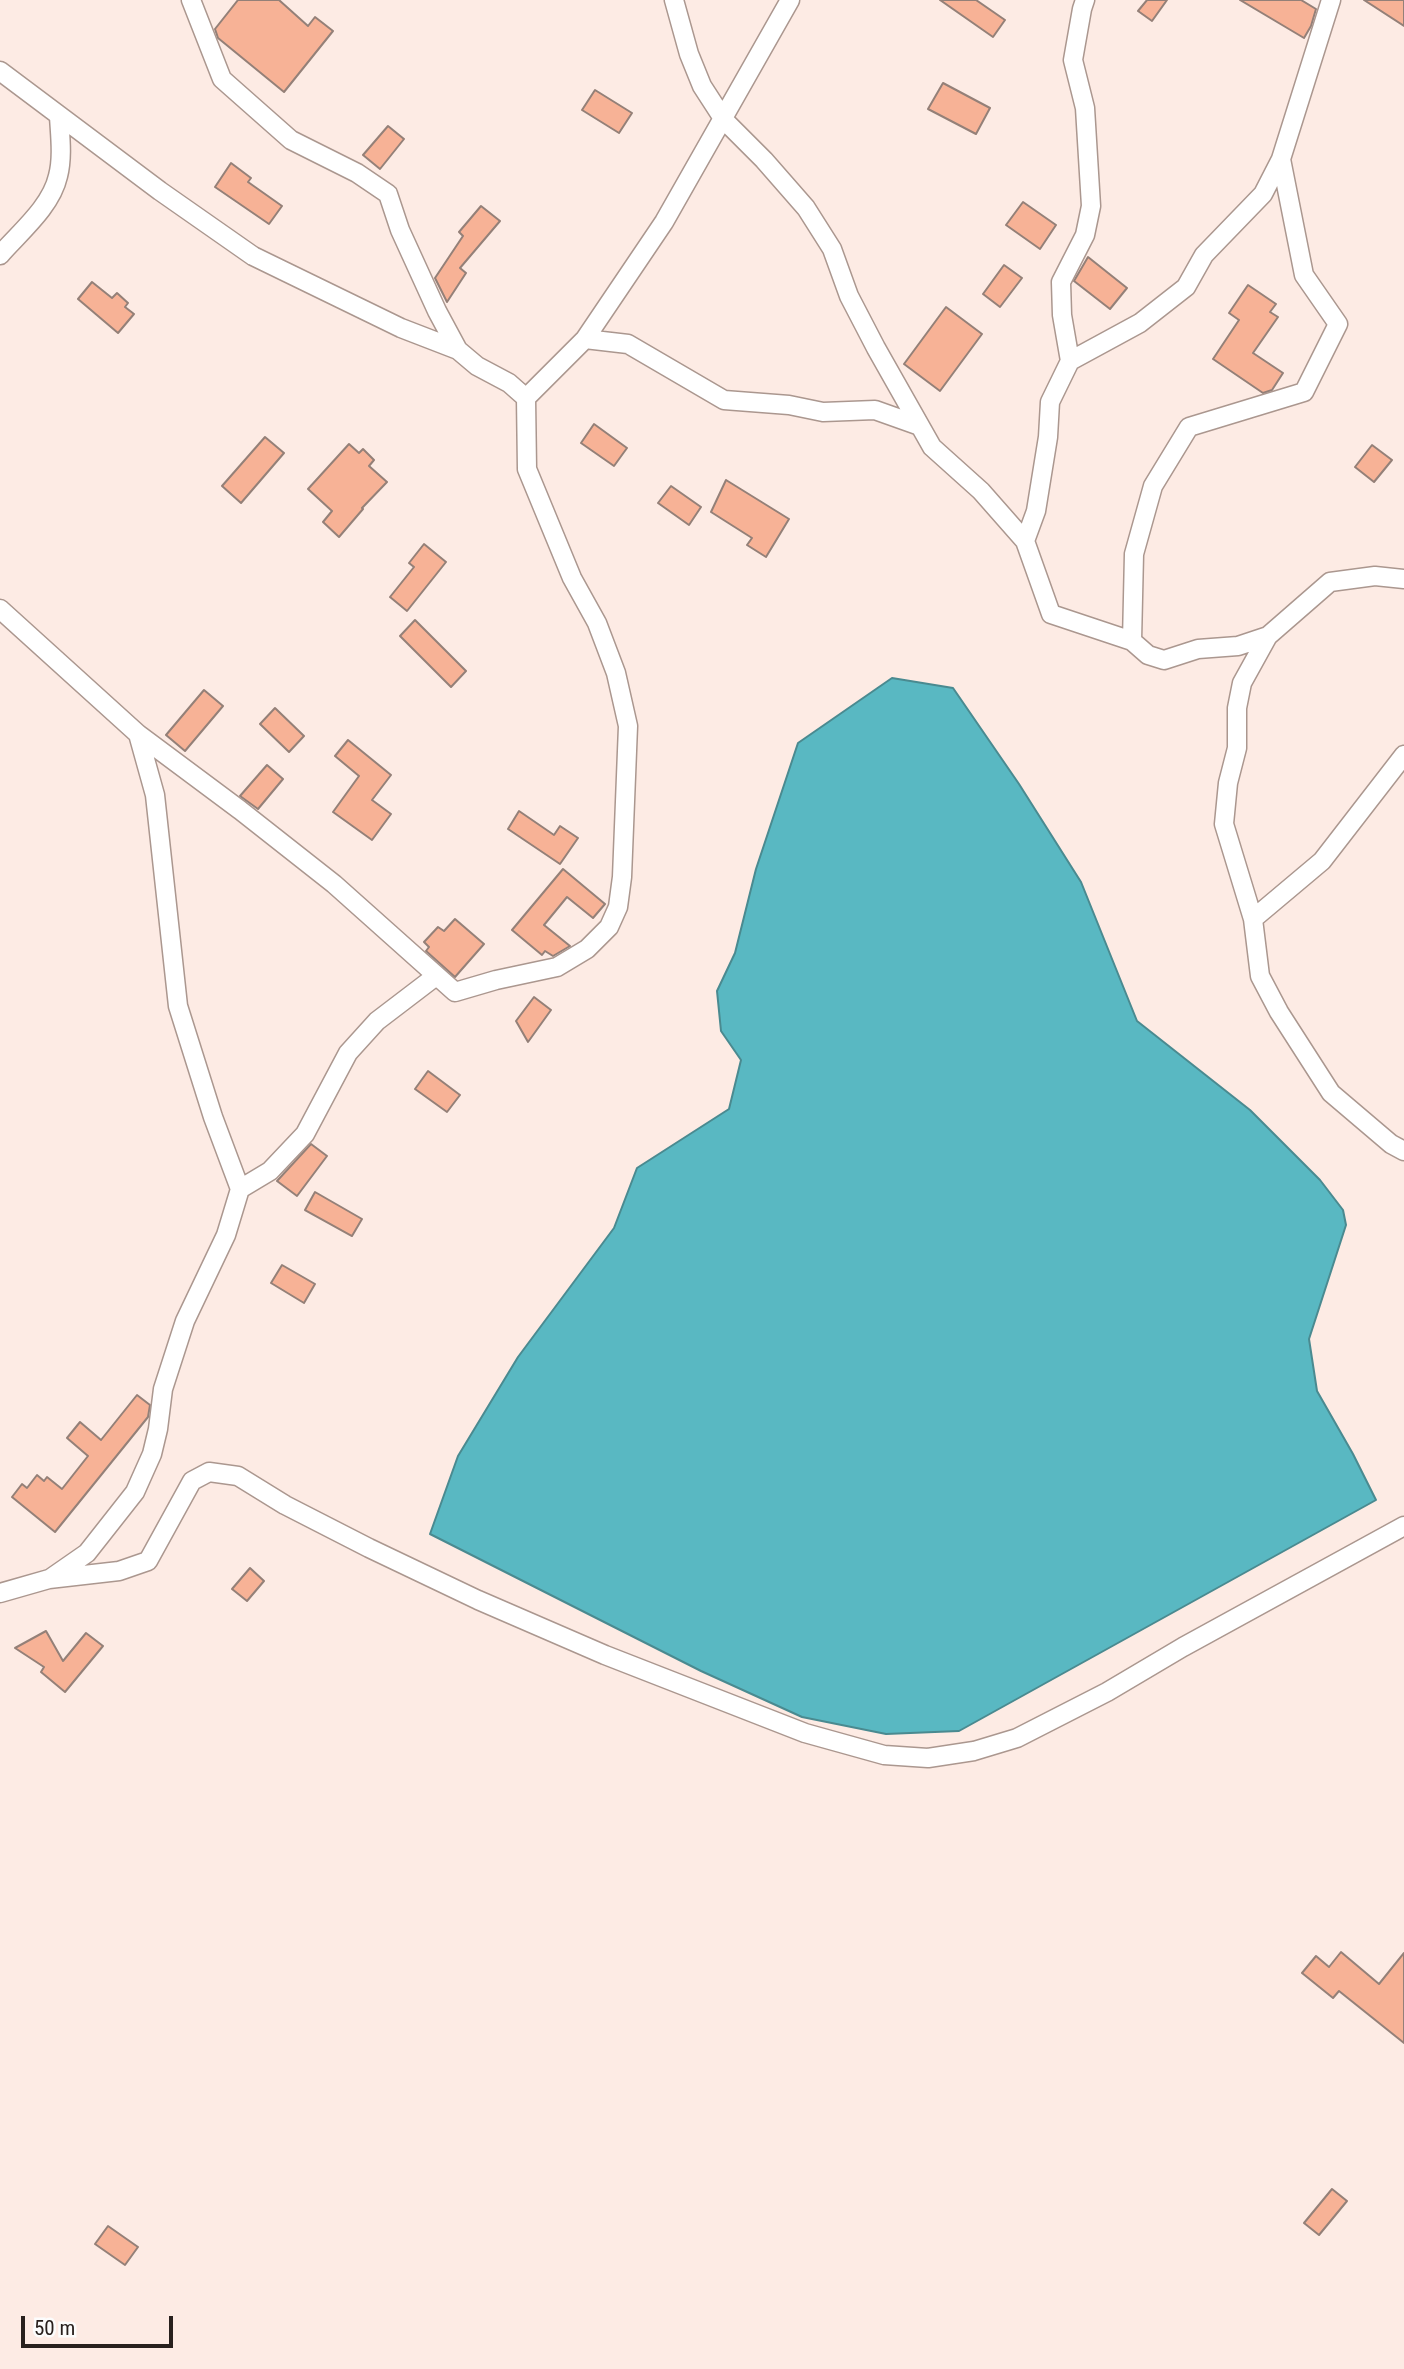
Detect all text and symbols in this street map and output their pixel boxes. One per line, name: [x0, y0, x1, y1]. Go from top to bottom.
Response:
scale bar: [24, 2302, 177, 2346]
text: 50 m: [34, 2316, 75, 2340]

